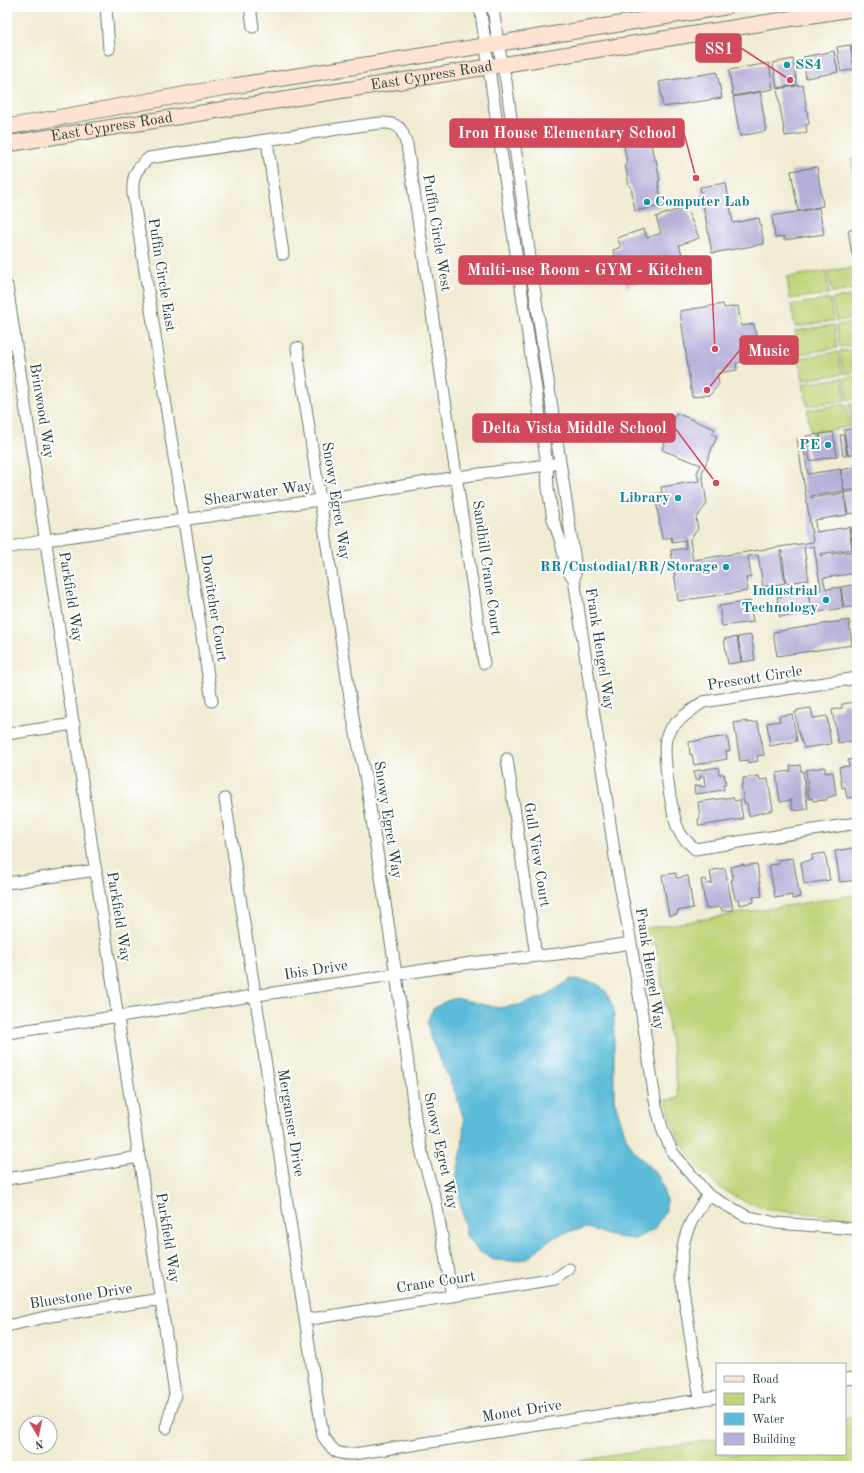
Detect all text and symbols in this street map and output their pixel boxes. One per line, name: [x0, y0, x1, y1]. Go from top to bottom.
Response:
callout: SS1: [696, 34, 741, 62]
text: SS1: [704, 42, 734, 58]
place label: SS4: [795, 58, 822, 73]
street label: East Cypress Road: [370, 59, 494, 93]
marker: SS4: [782, 60, 792, 70]
street label: East Cypress Road: [50, 110, 174, 144]
callout: Iron House Elementary School: [450, 119, 684, 147]
text: Iron House Elementary School: [458, 126, 676, 142]
street label: Puffin Circle West: [419, 173, 453, 293]
place label: Computer Lab: [655, 195, 750, 210]
marker: Computer Lab: [642, 197, 652, 207]
street label: Puffin Circle East: [145, 217, 177, 333]
callout: Multi-use Room - GYM - Kitchen: [459, 256, 711, 284]
text: Multi-use Room - GYM - Kitchen: [467, 263, 703, 279]
callout: Music: [740, 336, 798, 364]
text: Music: [748, 344, 790, 360]
street label: Brinwood Way: [26, 362, 56, 460]
callout: Delta Vista Middle School: [473, 414, 675, 442]
text: Delta Vista Middle School: [481, 421, 667, 437]
place label: PE: [799, 438, 820, 453]
marker: PE: [823, 440, 833, 450]
street label: Snowy Egret Way: [318, 441, 352, 561]
street label: Shearwater Way: [203, 479, 313, 509]
place label: Library: [619, 491, 670, 506]
marker: Library: [673, 493, 683, 503]
street label: Sandhill Crane Court: [469, 499, 503, 637]
street label: Parkfield Way: [55, 551, 85, 644]
street label: Dowitcher Court: [197, 553, 229, 663]
place label: RR/Custodial/RR/Storage: [540, 560, 718, 575]
marker: RR/Custodial/RR/Storage: [721, 562, 731, 572]
place label: Industrial Technology: [741, 584, 818, 616]
street label: Frank Hengel Way: [582, 587, 616, 711]
marker: Industrial Technology: [821, 595, 831, 605]
street label: Prescott Circle: [706, 664, 804, 694]
street label: Snowy Egret Way: [370, 760, 404, 880]
street label: Gull View Court: [520, 802, 552, 908]
street label: Parkfield Way: [103, 871, 133, 964]
street label: Frank Hengel Way: [632, 907, 666, 1031]
street label: Ibis Drive: [283, 959, 349, 983]
street label: Merganser Drive: [274, 1068, 306, 1178]
street label: Snowy Egret Way: [420, 1091, 460, 1211]
street label: Parkfield Way: [152, 1192, 182, 1285]
street label: Crane Court: [395, 1269, 477, 1297]
street label: Bluestone Drive: [29, 1281, 133, 1313]
legend: [716, 1363, 846, 1455]
text: Road: [752, 1374, 779, 1386]
text: Park: [752, 1394, 777, 1406]
street label: Monet Drive: [481, 1398, 563, 1426]
text: Water: [752, 1414, 785, 1426]
north arrow: [18, 1415, 58, 1455]
text: Building: [752, 1434, 796, 1446]
text: N: [34, 1437, 44, 1450]

